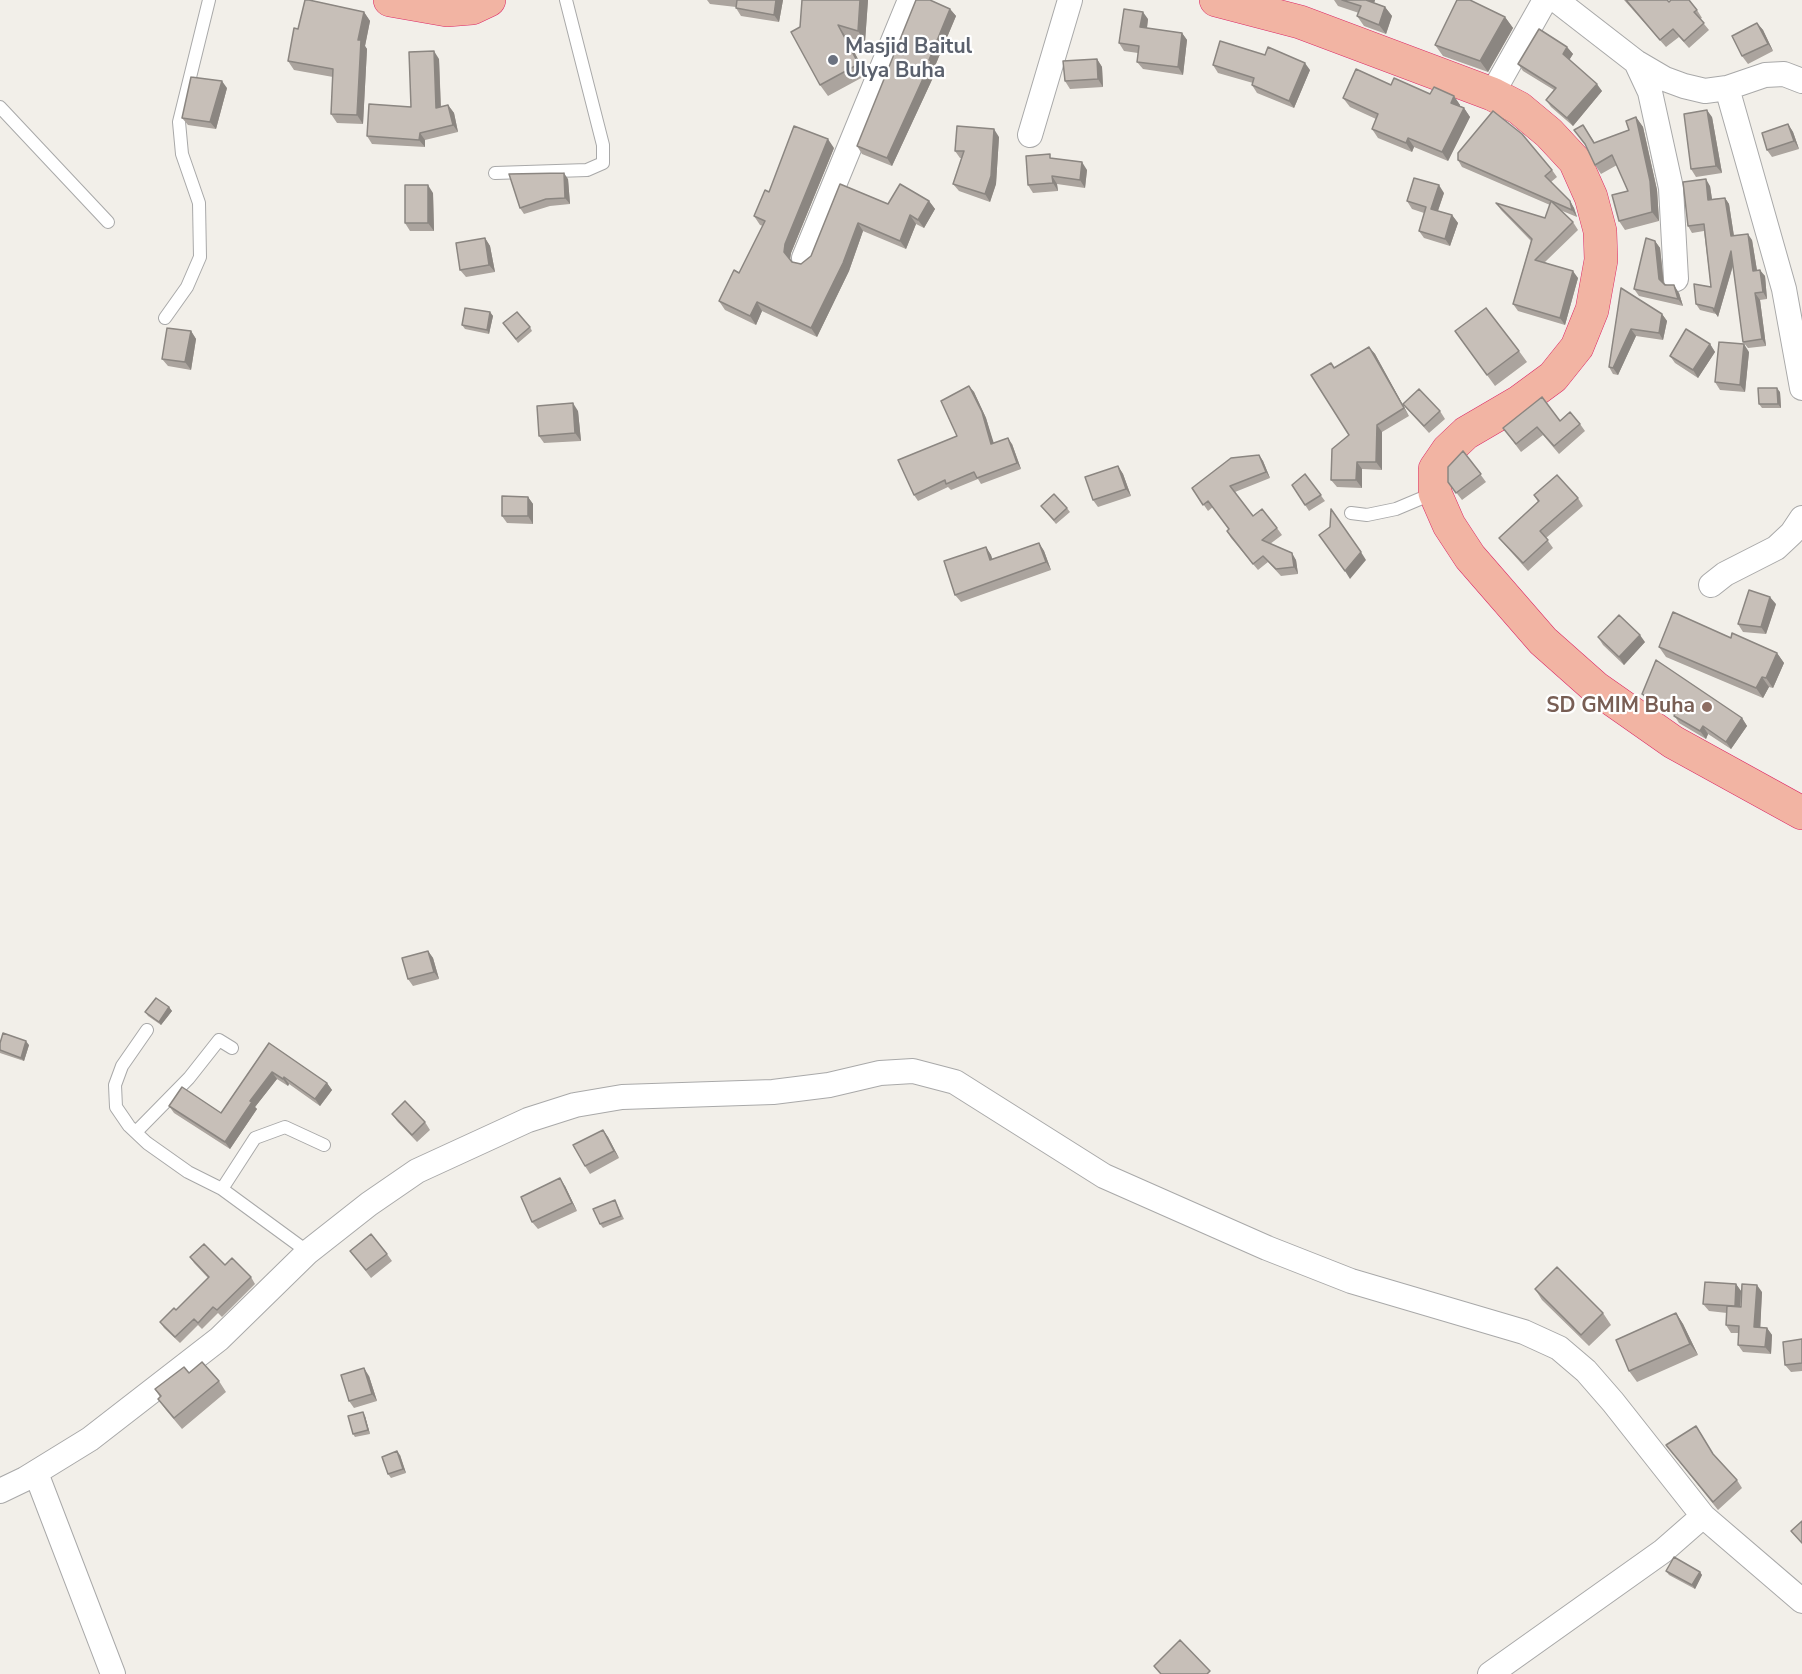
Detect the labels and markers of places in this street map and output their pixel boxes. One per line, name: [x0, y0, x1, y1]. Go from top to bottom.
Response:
place label: Masjid Baitul Ulya Buha: [845, 35, 972, 85]
marker: Masjid Baitul Ulya Buha: [826, 53, 840, 67]
place label: SD GMIM Buha: [1546, 694, 1695, 720]
marker: SD GMIM Buha: [1700, 700, 1714, 714]

